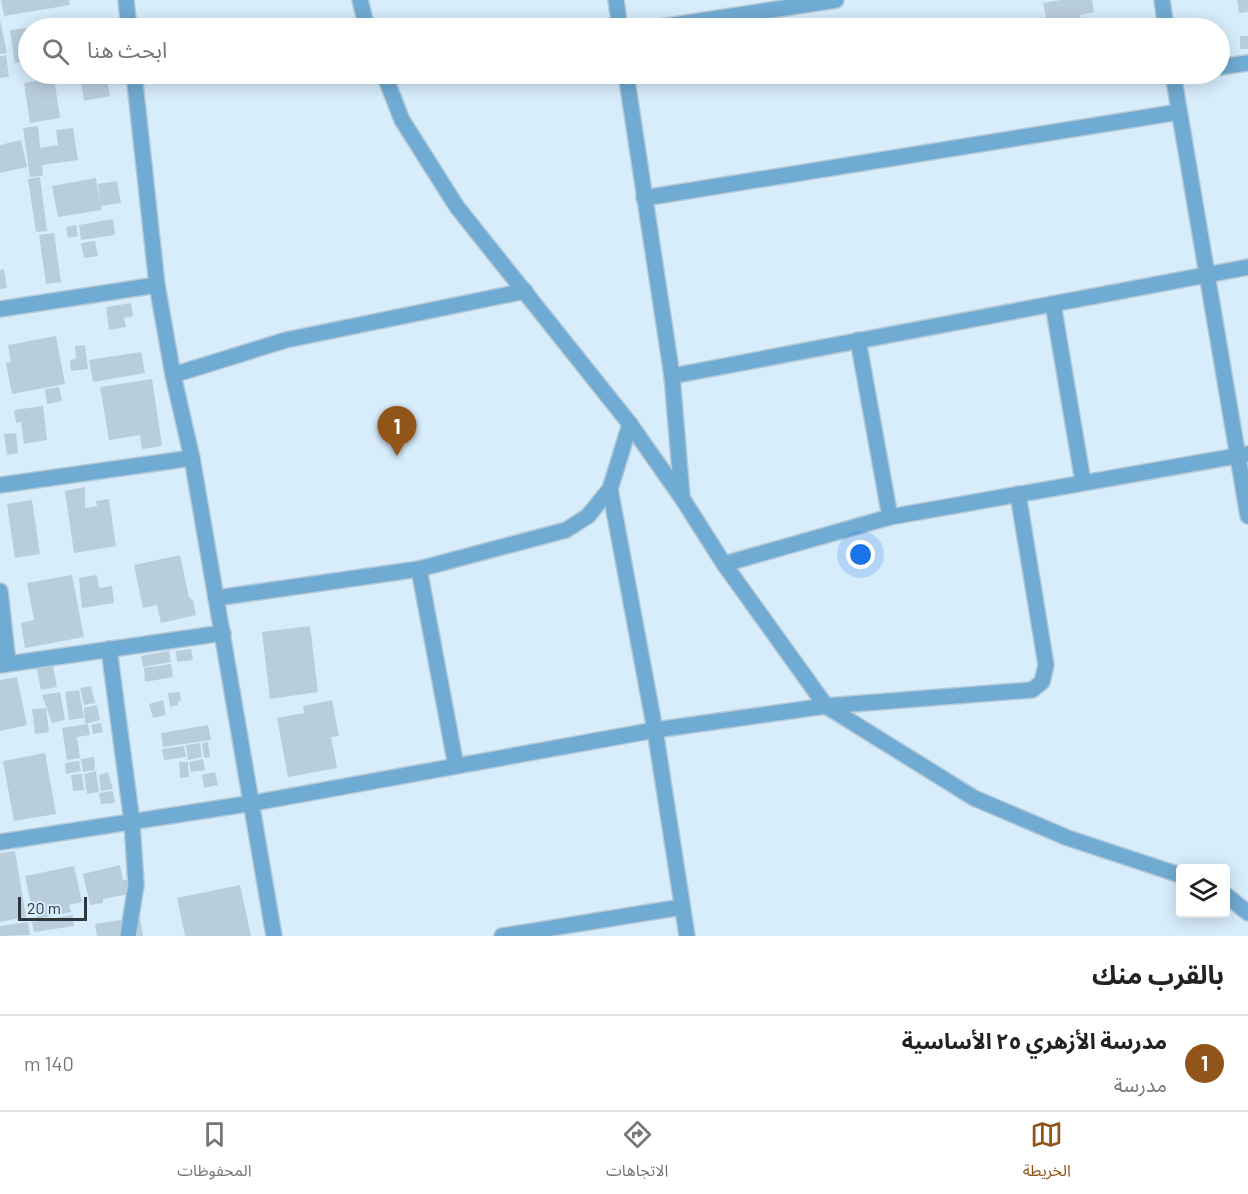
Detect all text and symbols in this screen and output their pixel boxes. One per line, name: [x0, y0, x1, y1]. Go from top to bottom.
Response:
search box: [18, 18, 1230, 84]
icon: search: [39, 35, 72, 68]
text: ابحث هنا: [87, 36, 167, 62]
pin: 1: [378, 406, 416, 456]
your location: [846, 540, 875, 569]
map controls: [1176, 864, 1230, 918]
button: layers: [1176, 864, 1230, 918]
scale bar: [18, 894, 87, 922]
text: 20 m: [27, 898, 61, 917]
text: بالقرب منك: [1092, 958, 1224, 989]
text: مدرسة الأزهري ٢٥ الأساسية: [902, 1027, 1167, 1053]
text: 140 m: [24, 1051, 74, 1075]
text: 1: [1201, 1051, 1208, 1075]
text: مدرسة: [1114, 1072, 1167, 1096]
tab: المحفوظات: [177, 1118, 251, 1188]
tab: الاتجاهات: [606, 1118, 668, 1188]
tab: الخريطة: [1023, 1118, 1071, 1188]

